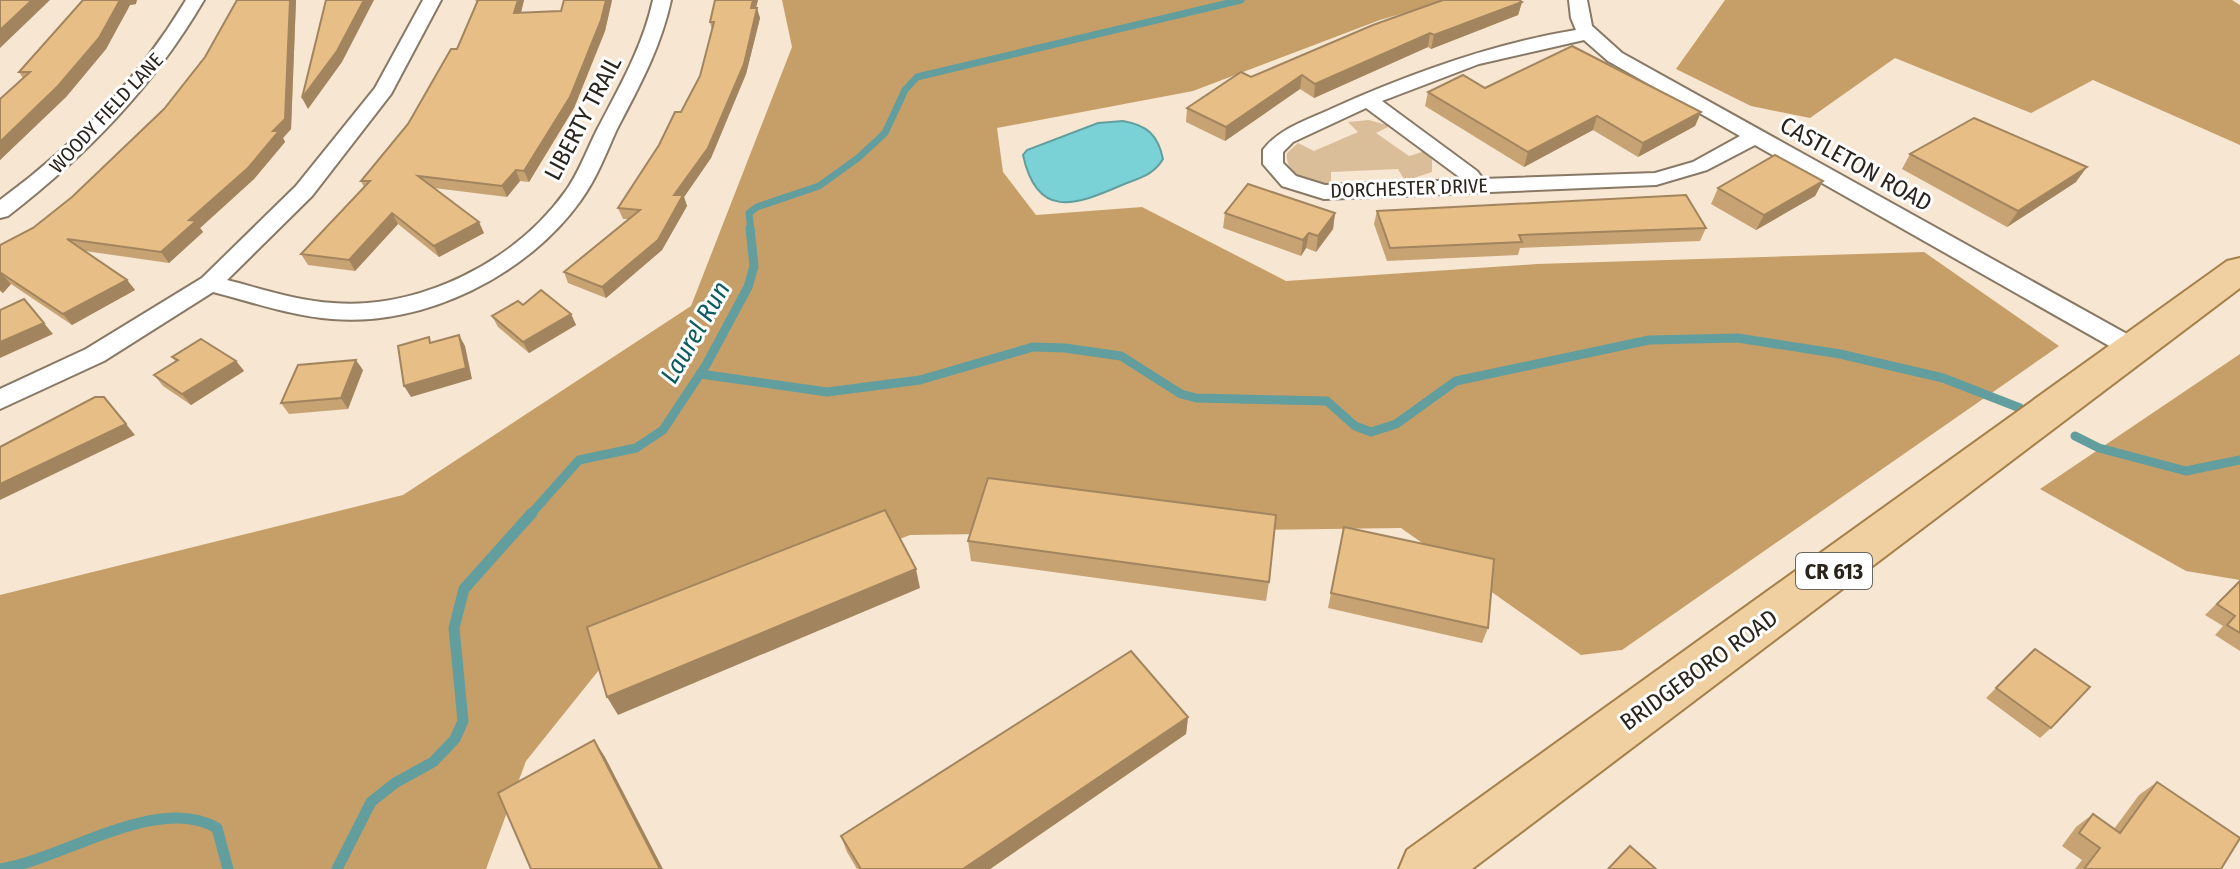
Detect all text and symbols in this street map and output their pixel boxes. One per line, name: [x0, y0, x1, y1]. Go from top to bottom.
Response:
street label: WOODY FIELD LANE: [44, 48, 168, 178]
street label: LIBERTY TRAIL: [539, 51, 628, 185]
street label: CASTLETON ROAD: [1775, 111, 1937, 217]
street label: DORCHESTER DRIVE: [1330, 173, 1488, 203]
water label: Laurel Run: [654, 276, 737, 389]
road number: CR 613: [1796, 553, 1872, 589]
street label: BRIDGEBORO ROAD: [1615, 604, 1783, 736]

